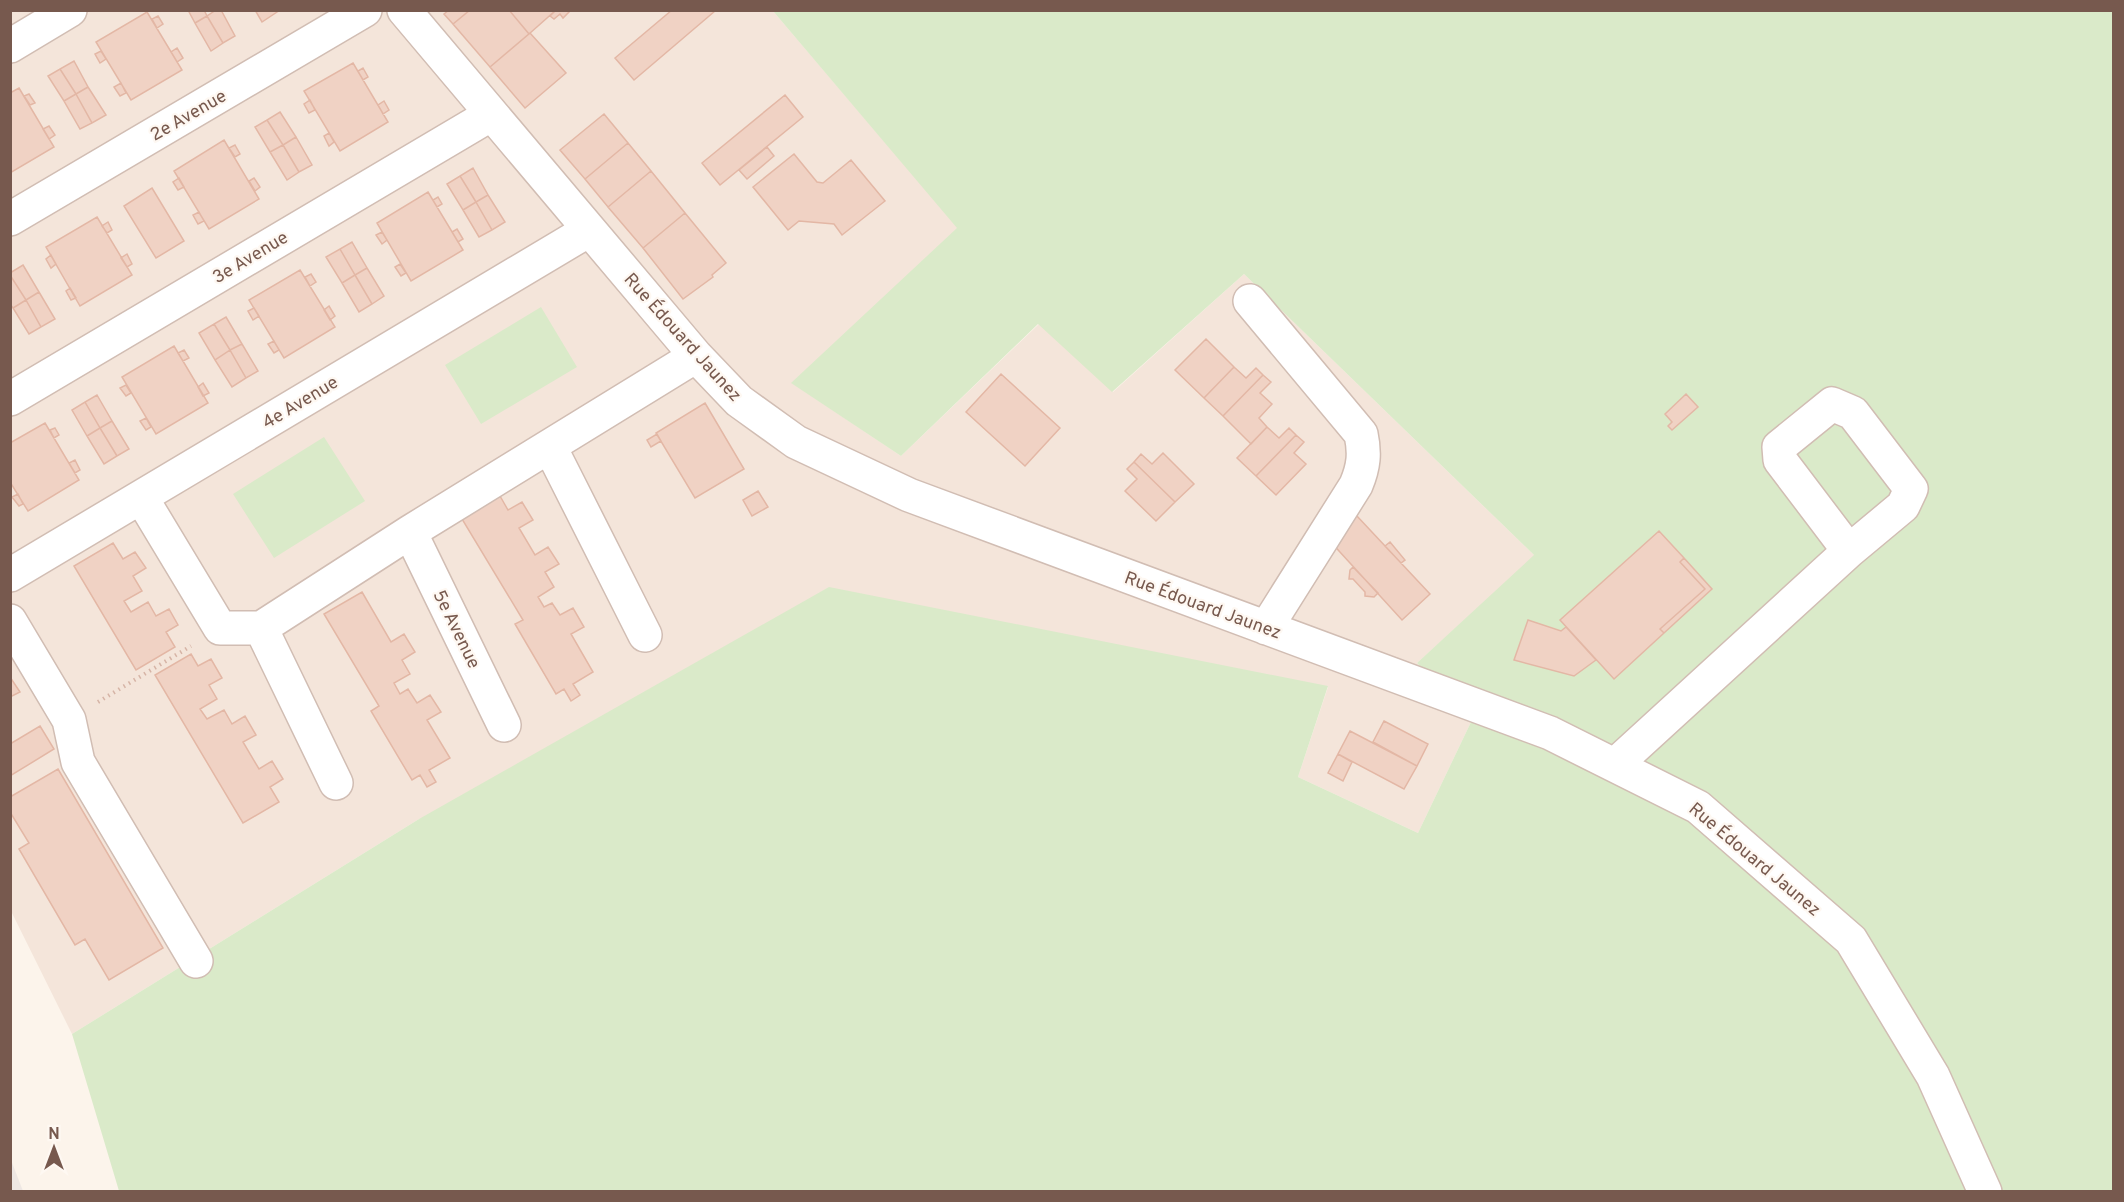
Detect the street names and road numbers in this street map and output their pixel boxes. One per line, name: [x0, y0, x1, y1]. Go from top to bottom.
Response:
street label: 2e Avenue: [146, 85, 231, 147]
street label: 3e Avenue: [209, 227, 293, 290]
street label: Rue Édouard Jaunez: [618, 268, 747, 407]
street label: 4e Avenue: [259, 372, 343, 435]
street label: Rue Édouard Jaunez: [1121, 565, 1285, 645]
street label: 5e Avenue: [427, 587, 485, 673]
street label: Rue Édouard Jaunez: [1683, 797, 1826, 922]

